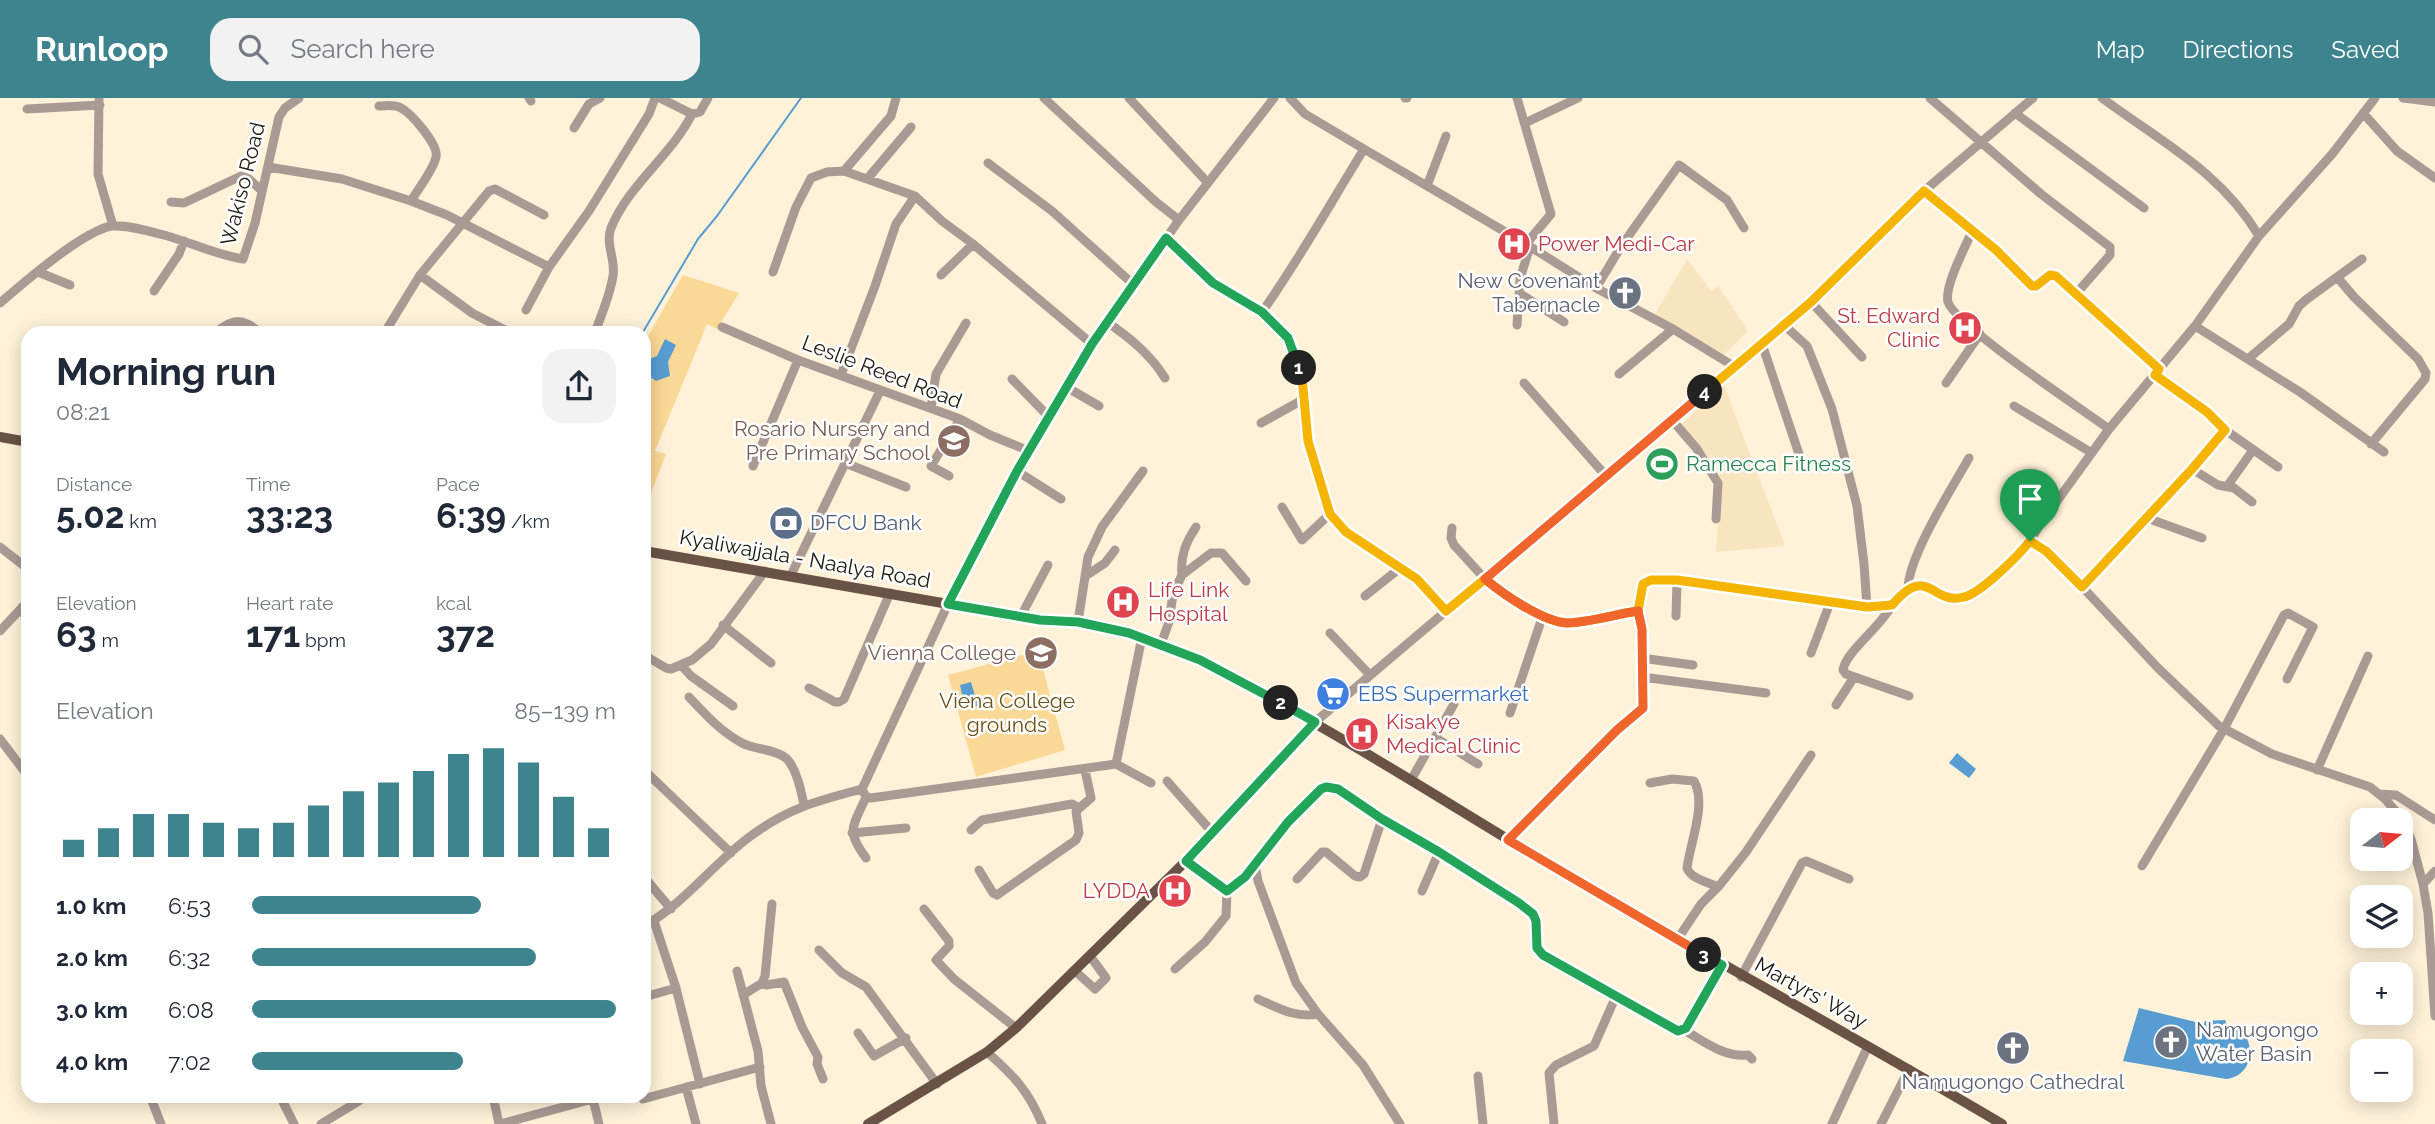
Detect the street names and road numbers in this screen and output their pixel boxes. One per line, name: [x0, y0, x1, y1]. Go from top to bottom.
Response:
street label: Wakiso Road: [215, 120, 270, 248]
street label: Leslie Reed Road: [799, 330, 966, 414]
street label: Kyaliwajjala - Naalya Road: [678, 524, 933, 593]
street label: Martyrs' Way: [1751, 951, 1872, 1034]

